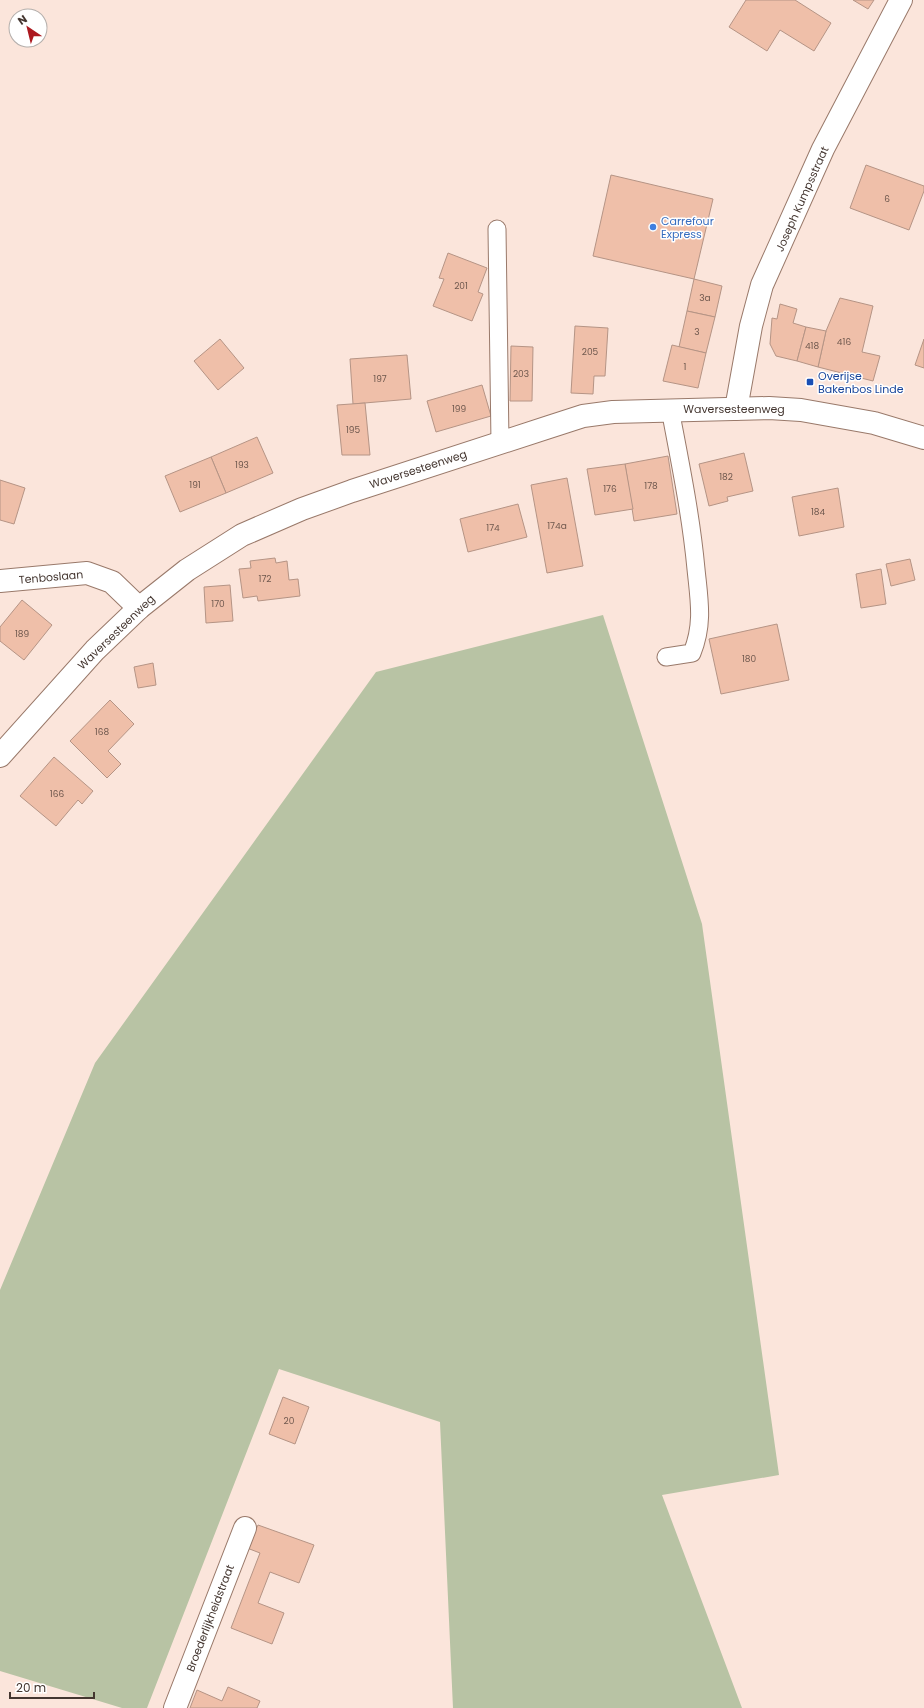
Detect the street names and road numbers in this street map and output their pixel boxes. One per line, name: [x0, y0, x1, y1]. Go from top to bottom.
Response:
street label: Joseph Kumpsstraat: [772, 144, 832, 254]
street label: Waversesteenweg: [683, 401, 785, 417]
street label: Waversesteenweg: [367, 446, 469, 492]
street label: Tenboslaan: [18, 566, 84, 588]
street label: Waversesteenweg: [74, 591, 158, 673]
street label: Broederlijkheidstraat: [182, 1562, 238, 1674]

